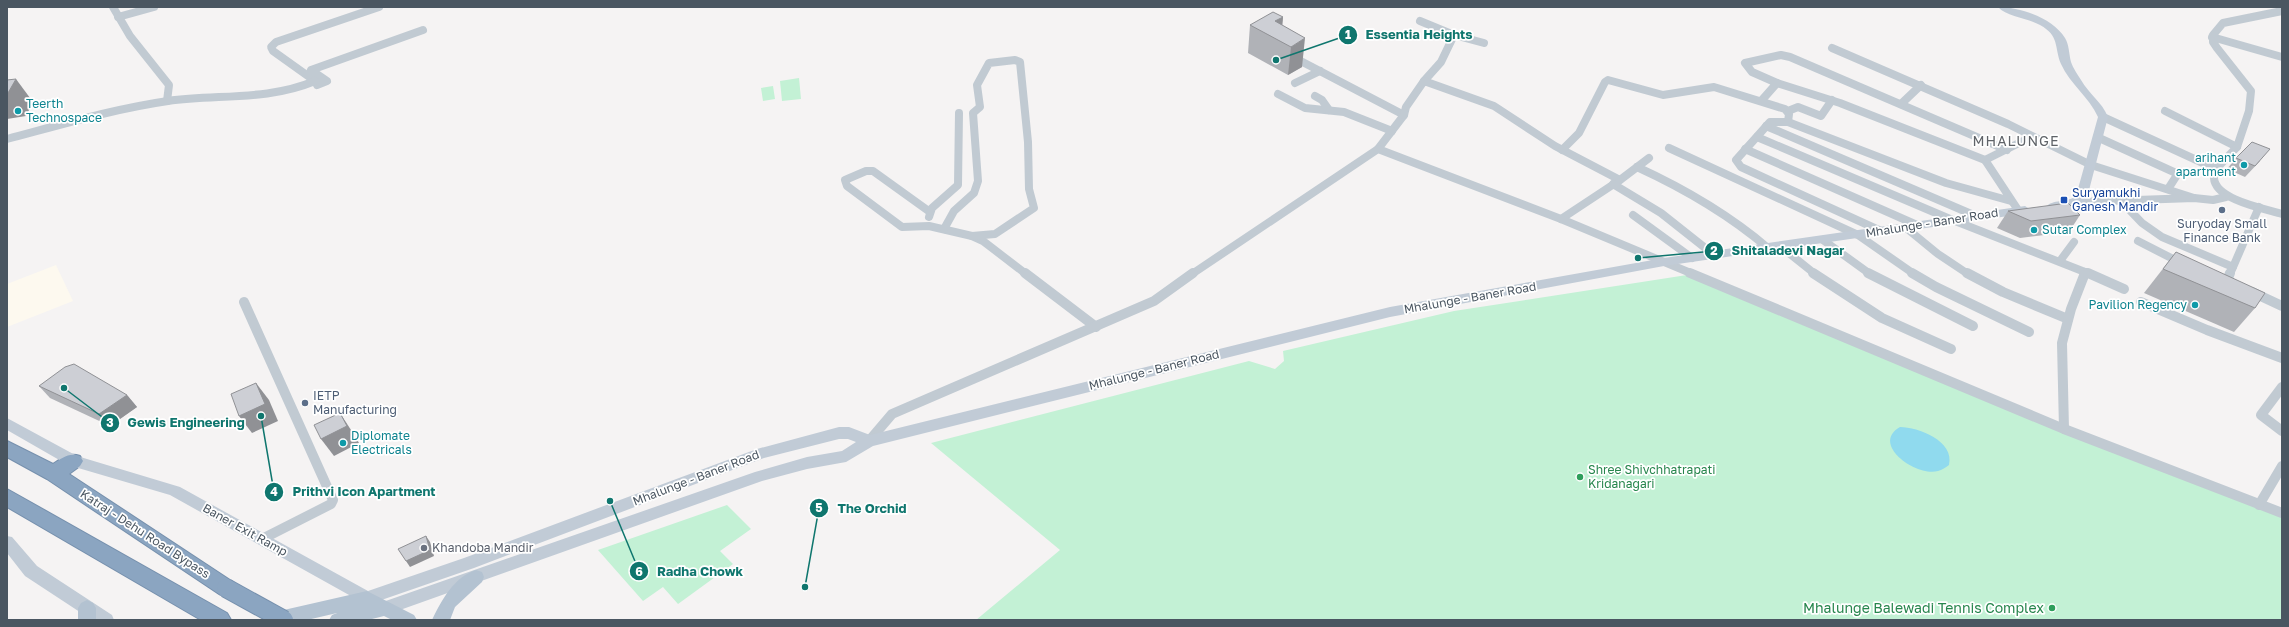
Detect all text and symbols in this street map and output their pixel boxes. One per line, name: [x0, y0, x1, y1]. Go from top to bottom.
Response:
callout: Essentia Heights: [1338, 22, 1481, 47]
text: Essentia Heights: [1365, 26, 1473, 42]
text: 1: [1345, 27, 1351, 42]
place label: Teerth Technospace: [26, 96, 102, 125]
marker: Teerth Technospace: [13, 106, 23, 116]
district label: MHALUNGE: [1973, 132, 2059, 149]
place label: arihant apartment: [2176, 150, 2236, 179]
marker: arihant apartment: [2239, 160, 2249, 170]
place label: Suryamukhi Ganesh Mandir: [2072, 185, 2158, 214]
marker: Suryamukhi Ganesh Mandir: [2059, 195, 2069, 205]
street label: Mhalunge - Baner Road: [1865, 205, 1999, 240]
marker: Suryoday Small Finance Bank: [2217, 205, 2227, 215]
place label: Suryoday Small Finance Bank: [2177, 216, 2267, 245]
place label: Sutar Complex: [2042, 222, 2127, 237]
marker: Sutar Complex: [2029, 225, 2039, 235]
callout: Shitaladevi Nagar: [1704, 238, 1852, 263]
text: Shitaladevi Nagar: [1732, 242, 1844, 258]
text: 2: [1710, 243, 1718, 258]
street label: Mhalunge - Baner Road: [1403, 278, 1537, 317]
place label: Pavilion Regency: [2088, 297, 2187, 312]
marker: Pavilion Regency: [2190, 300, 2200, 310]
street label: Mhalunge - Baner Road: [1087, 346, 1221, 393]
place label: IETP Manufacturing: [313, 388, 397, 417]
marker: IETP Manufacturing: [300, 398, 310, 408]
callout: Gewis Engineering: [100, 410, 253, 435]
text: Gewis Engineering: [127, 414, 245, 430]
text: 3: [106, 415, 114, 430]
place label: Diplomate Electricals: [351, 428, 412, 457]
marker: Diplomate Electricals: [338, 438, 348, 448]
street label: Mhalunge - Baner Road: [631, 447, 761, 509]
place label: Shree Shivchhatrapati Kridanagari: [1588, 462, 1715, 491]
marker: Shree Shivchhatrapati Kridanagari: [1575, 472, 1585, 482]
callout: Prithvi Icon Apartment: [264, 479, 443, 504]
text: Prithvi Icon Apartment: [292, 483, 436, 499]
text: 4: [270, 484, 278, 499]
street label: Katraj - Dehu Road Bypass: [78, 486, 213, 581]
callout: The Orchid: [809, 496, 914, 521]
street label: Baner Exit Ramp: [200, 500, 290, 559]
text: 5: [815, 500, 823, 515]
text: The Orchid: [837, 500, 907, 516]
place label: Khandoba Mandir: [432, 540, 534, 555]
marker: Khandoba Mandir: [419, 543, 429, 553]
callout: Radha Chowk: [629, 559, 751, 584]
text: Radha Chowk: [657, 563, 744, 579]
text: 6: [635, 564, 643, 579]
place label: Mhalunge Balewadi Tennis Complex: [1803, 599, 2044, 616]
marker: Mhalunge Balewadi Tennis Complex: [2047, 603, 2057, 613]

